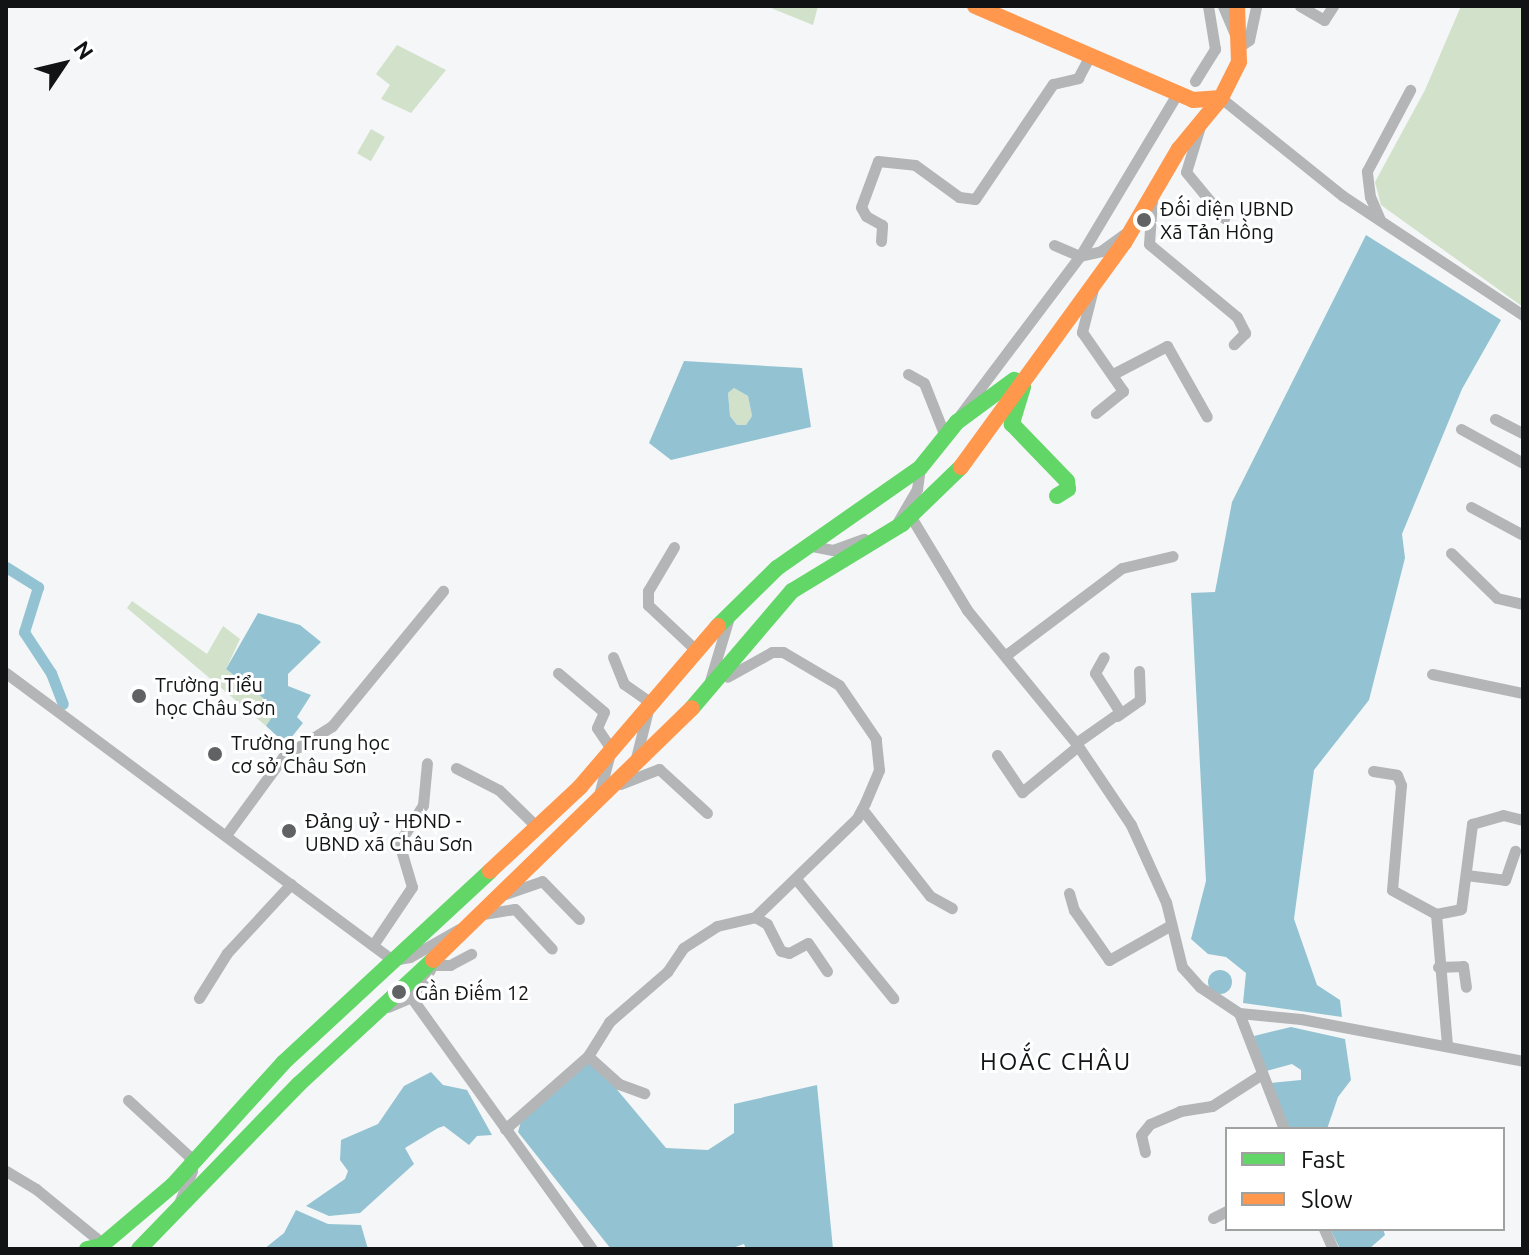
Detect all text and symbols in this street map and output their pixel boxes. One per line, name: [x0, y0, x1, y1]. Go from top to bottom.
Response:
north arrow: [24, 24, 104, 104]
text: N: [69, 36, 99, 64]
place label: Đối diện UBND Xã Tản Hồng: [1160, 196, 1294, 243]
marker: Đối diện UBND Xã Tản Hồng: [1135, 211, 1153, 229]
place label: Trường Tiểu học Châu Sơn: [155, 672, 276, 719]
marker: Trường Tiểu học Châu Sơn: [130, 687, 148, 705]
place label: Trường Trung học cơ sở Châu Sơn: [231, 730, 389, 777]
marker: Trường Trung học cơ sở Châu Sơn: [206, 745, 224, 763]
place label: Đảng uỷ - HĐND - UBND xã Châu Sơn: [305, 808, 473, 855]
marker: Đảng uỷ - HĐND - UBND xã Châu Sơn: [280, 822, 298, 840]
place label: Gần Điếm 12: [415, 980, 529, 1004]
marker: Gần Điếm 12: [390, 983, 408, 1001]
district label: HOẮC CHÂU: [980, 1048, 1132, 1076]
legend: [1225, 1127, 1505, 1231]
text: Fast: [1301, 1146, 1345, 1173]
text: Slow: [1301, 1186, 1353, 1213]

